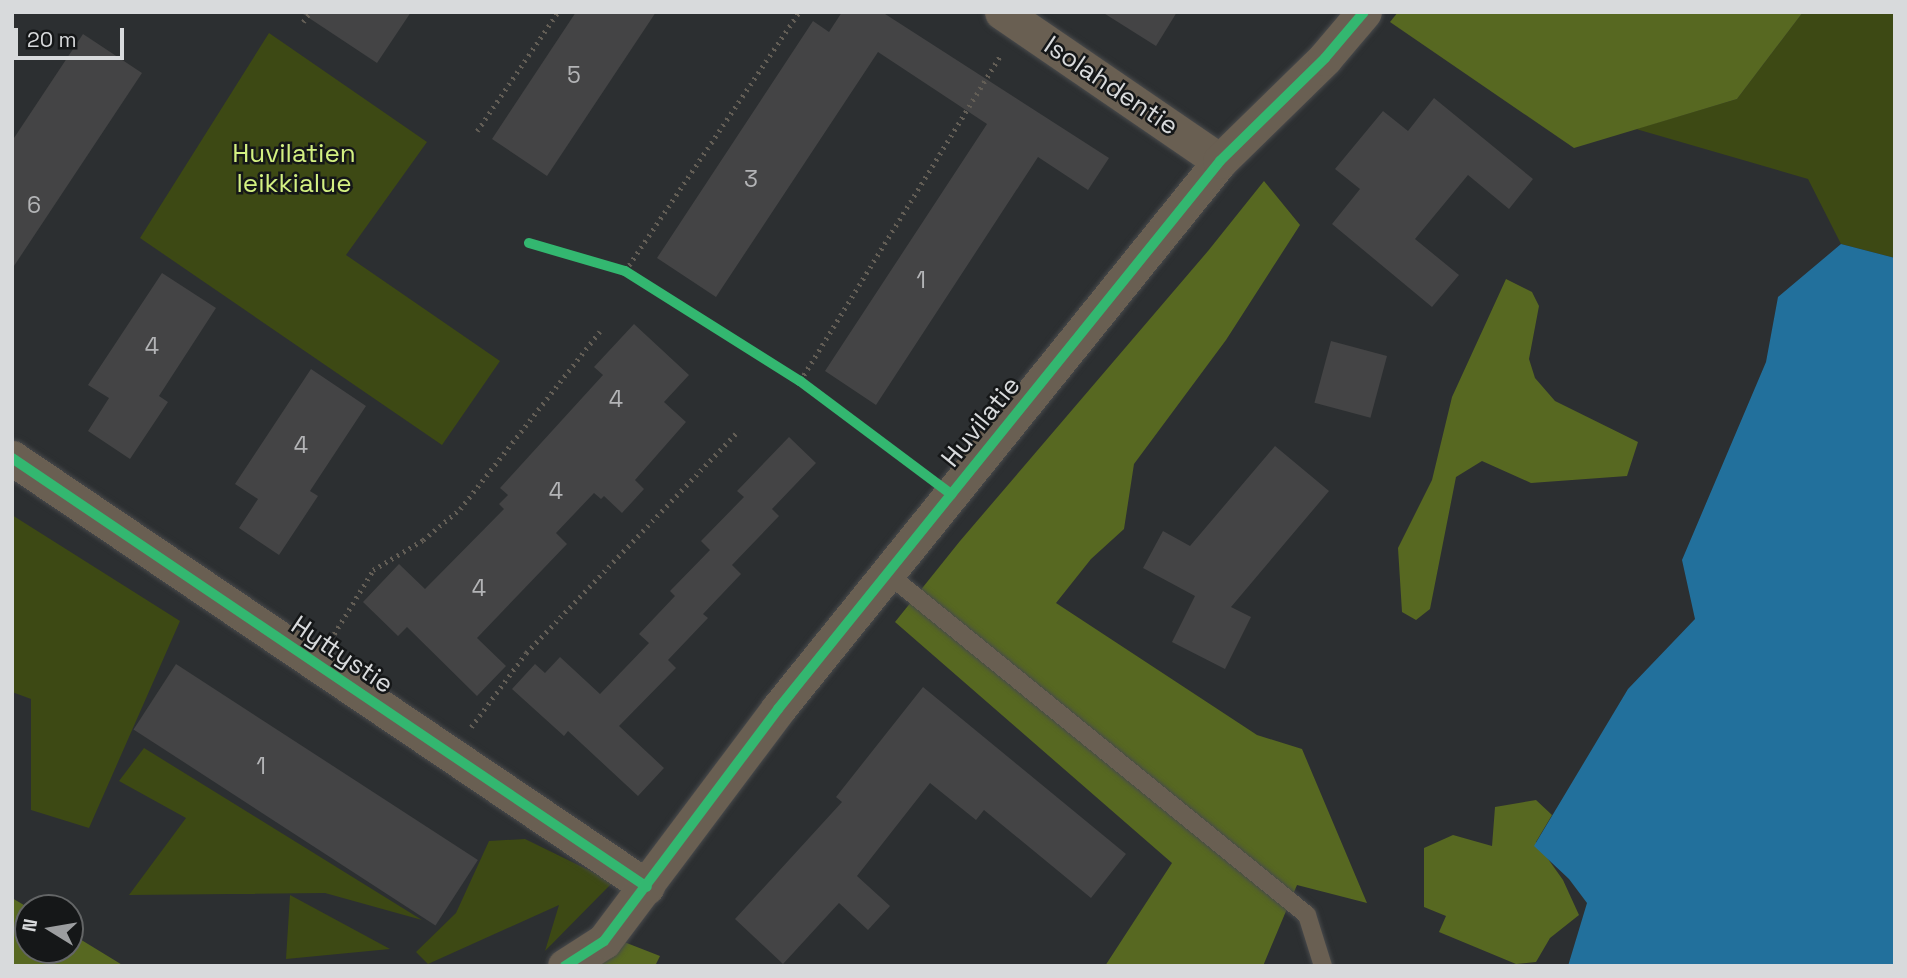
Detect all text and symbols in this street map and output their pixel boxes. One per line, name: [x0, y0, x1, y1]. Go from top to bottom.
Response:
scale bar: [18, 14, 128, 58]
text: 20 m: [27, 26, 77, 53]
street label: Isolahdentie: [1038, 30, 1184, 142]
house number: 5: [567, 61, 581, 89]
park label: Huvilatien leikkialue: [232, 138, 356, 200]
house number: 3: [744, 165, 758, 193]
house number: 6: [27, 191, 41, 219]
house number: 1: [916, 266, 926, 294]
house number: 4: [145, 332, 159, 360]
street label: Huvilatie: [935, 370, 1027, 474]
house number: 4: [609, 385, 623, 413]
house number: 4: [294, 431, 308, 459]
house number: 4: [549, 477, 563, 505]
house number: 4: [472, 574, 486, 602]
street label: Hyttystie: [285, 610, 399, 700]
house number: 1: [256, 752, 266, 780]
north arrow: [14, 894, 84, 964]
text: N: [16, 917, 43, 934]

